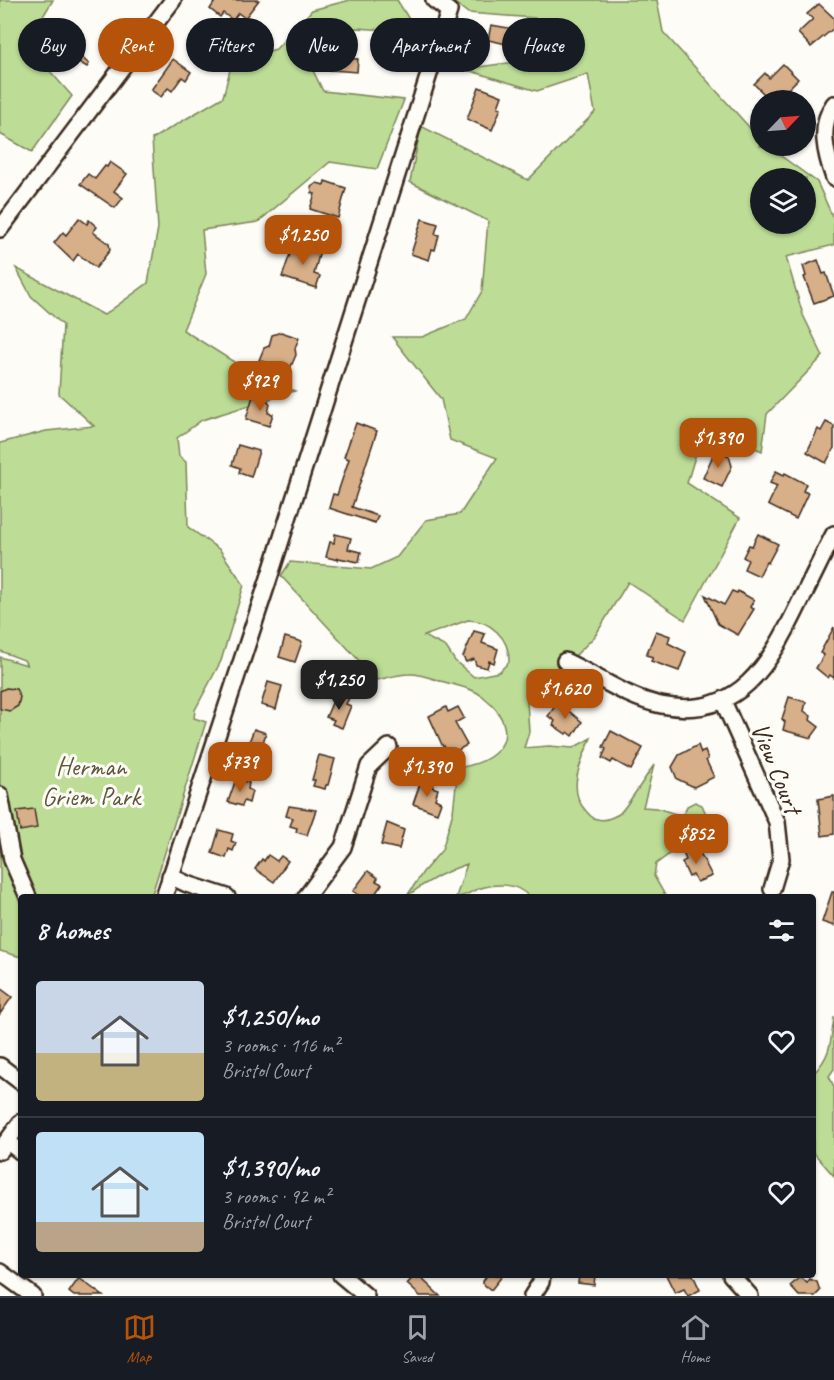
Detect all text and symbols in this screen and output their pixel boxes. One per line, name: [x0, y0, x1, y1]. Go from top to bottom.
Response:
chip: Buy: [18, 18, 86, 72]
chip: Rent: [98, 18, 174, 72]
chip: Filters: [186, 18, 274, 72]
chip: New: [286, 18, 358, 72]
chip: Apartment: [370, 18, 490, 72]
chip: House: [502, 18, 585, 72]
north arrow: [750, 90, 816, 156]
map controls: [750, 90, 816, 234]
button: layers: [750, 168, 816, 234]
pin: $1,250: [254, 215, 352, 266]
text: $1,250: [279, 222, 327, 247]
pin: $929: [224, 361, 296, 412]
text: $929: [242, 368, 278, 393]
pin: $1,390: [669, 418, 767, 469]
text: $1,390: [694, 425, 742, 450]
pin: $1,250: [290, 660, 388, 711]
text: $1,250: [315, 667, 363, 692]
pin: $1,620: [516, 669, 614, 720]
text: $1,620: [540, 676, 590, 701]
street label: View Court: [743, 718, 811, 822]
pin: $739: [204, 742, 276, 793]
pin: $1,390: [378, 747, 476, 798]
text: $739: [222, 749, 258, 774]
park label: Herman Griem Park: [42, 750, 143, 813]
text: $1,390: [403, 754, 451, 779]
pin: $852: [660, 814, 732, 865]
text: $852: [678, 821, 714, 846]
text: 8 homes: [36, 914, 109, 947]
icon: filters: [765, 914, 798, 947]
text: $1,250/mo: [222, 1000, 319, 1033]
icon: home: [84, 1005, 156, 1077]
icon: heart: [765, 1025, 798, 1058]
text: 3 rooms · 116 m²: [222, 1033, 339, 1058]
text: Bristol Court: [222, 1058, 310, 1083]
text: $1,390/mo: [222, 1151, 319, 1184]
icon: home: [84, 1156, 156, 1228]
icon: heart: [765, 1176, 798, 1209]
text: 3 rooms · 92 m²: [222, 1184, 330, 1209]
text: Bristol Court: [222, 1209, 310, 1234]
tab: Map: [123, 1311, 156, 1367]
tab: Saved: [401, 1311, 434, 1367]
tab: Home: [679, 1311, 712, 1367]

